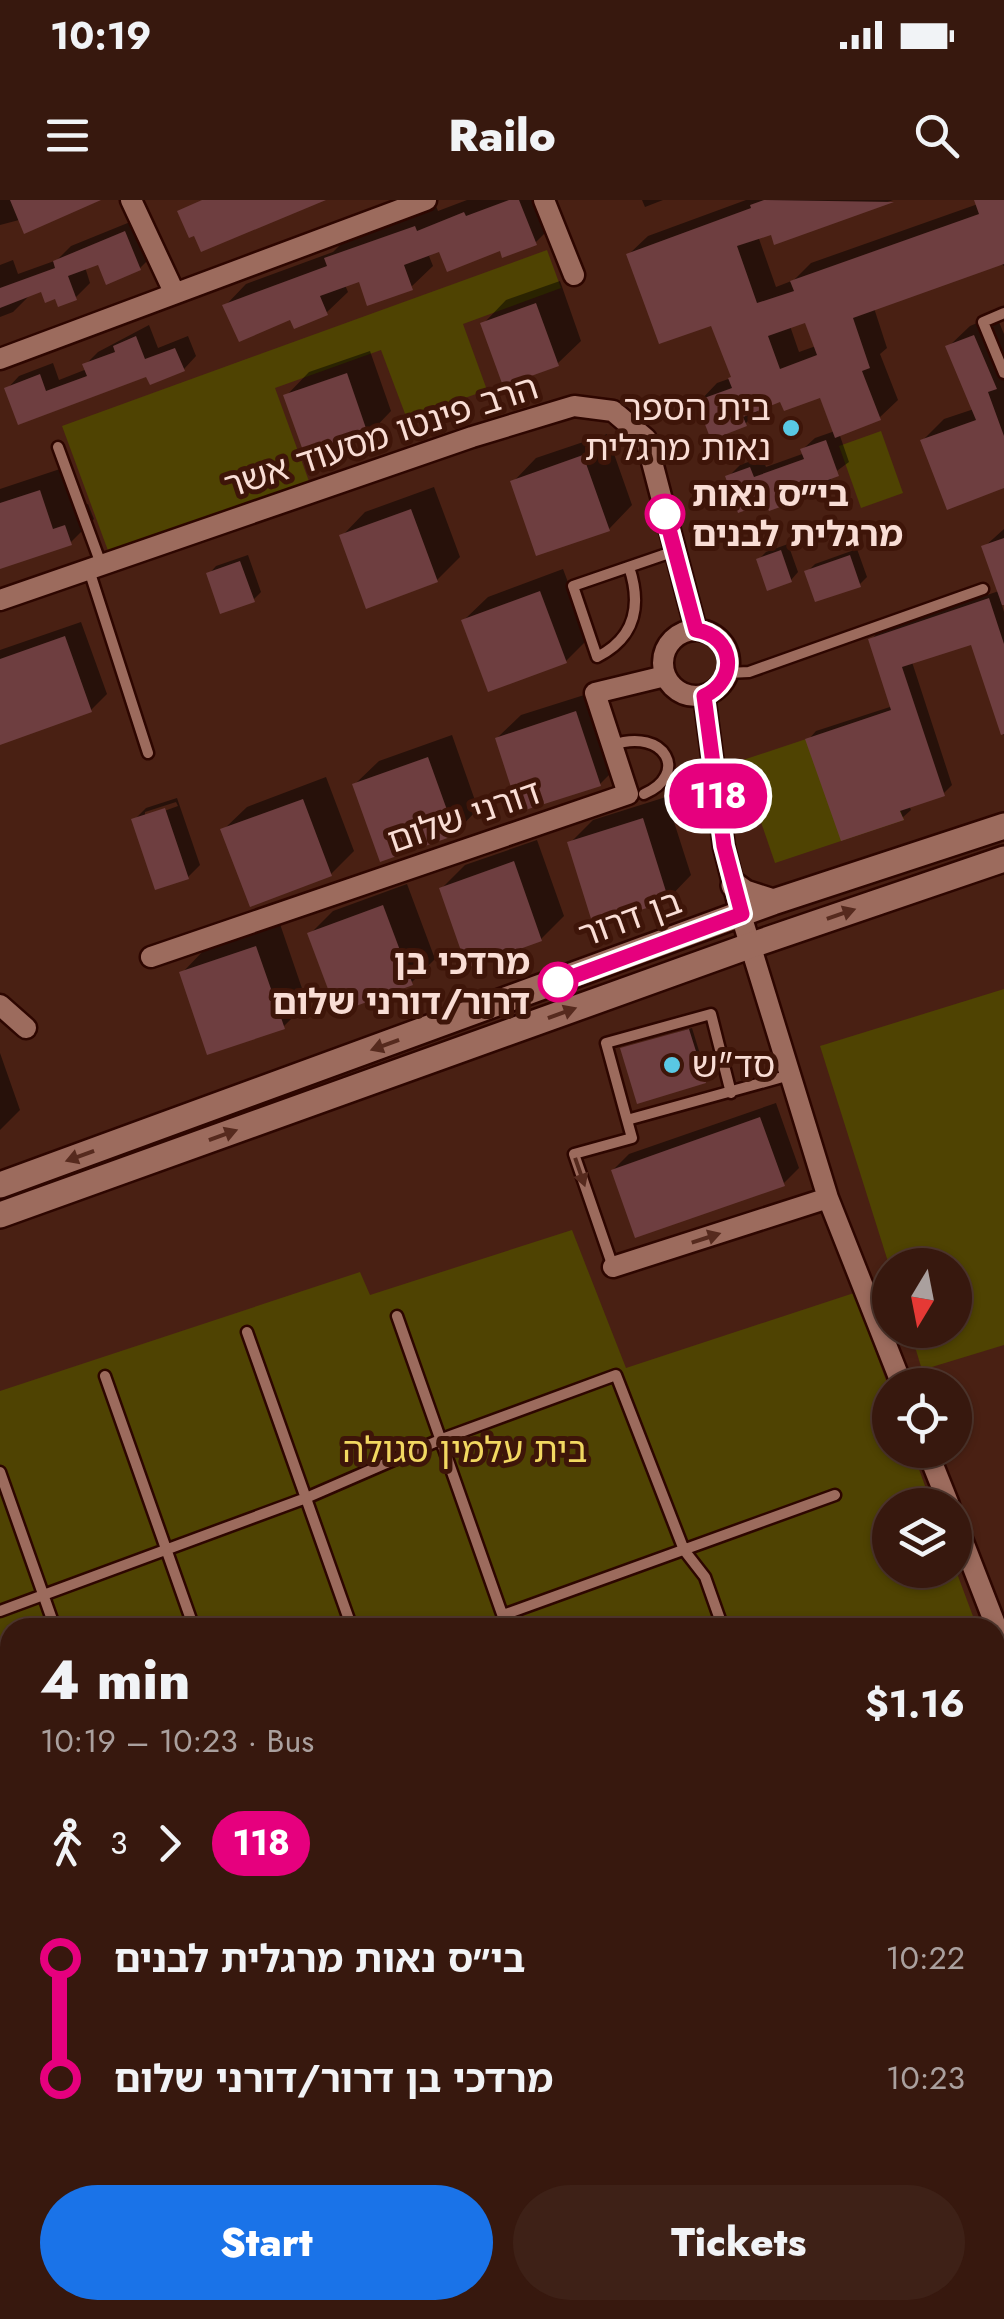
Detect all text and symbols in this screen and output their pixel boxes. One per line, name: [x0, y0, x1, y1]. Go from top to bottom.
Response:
text: 10:19: [50, 8, 152, 63]
text: Railo: [448, 103, 556, 168]
icon: menu: [40, 108, 95, 163]
icon: search: [909, 108, 964, 163]
street label: הרב פינטו מסעוד אשר: [218, 362, 544, 510]
place label: בית הספר נאות מרגלית: [585, 383, 771, 473]
marker: בית הספר נאות מרגלית: [780, 417, 802, 439]
place label: בי״ס נאות מרגלית לבנים: [692, 469, 903, 559]
marker: בי״ס נאות מרגלית לבנים: [646, 495, 684, 533]
line badge: 118: [660, 764, 776, 828]
street label: דורני שלום: [381, 766, 547, 866]
text: 118: [689, 771, 747, 821]
street label: בן דרור: [571, 876, 689, 960]
one-way arrow: [826, 906, 856, 921]
place label: מרדכי בן דרור/דורני שלום: [272, 937, 530, 1027]
marker: מרדכי בן דרור/דורני שלום: [539, 963, 577, 1001]
one-way arrow: [548, 1005, 578, 1020]
one-way arrow: [370, 1038, 400, 1053]
place label: סד"ש: [692, 1040, 775, 1090]
marker: סד"ש: [661, 1054, 683, 1076]
one-way arrow: [209, 1127, 239, 1142]
one-way arrow: [65, 1149, 95, 1164]
one-way arrow: [574, 1157, 589, 1187]
one-way arrow: [691, 1229, 721, 1244]
north arrow: [872, 1248, 972, 1348]
map controls: [872, 1248, 972, 1588]
button: locate: [872, 1368, 972, 1468]
park label: בית עלמין סגולה: [343, 1425, 587, 1475]
button: layers: [872, 1488, 972, 1588]
text: 4 min: [40, 1640, 190, 1720]
text: $1.16: [865, 1676, 965, 1731]
text: 10:19 – 10:23 · Bus: [40, 1718, 314, 1764]
icon: walk: [40, 1816, 95, 1871]
icon: forward: [142, 1816, 197, 1871]
text: 118: [232, 1818, 290, 1868]
text: 3: [110, 1820, 127, 1866]
text: בי״ס נאות מרגלית לבנים: [114, 1931, 525, 1986]
text: 10:22: [885, 1935, 965, 1981]
text: מרדכי בן דרור/דורני שלום: [114, 2051, 553, 2106]
text: 10:23: [886, 2055, 965, 2101]
button: Start: [40, 2185, 493, 2300]
button: Tickets: [513, 2185, 965, 2300]

